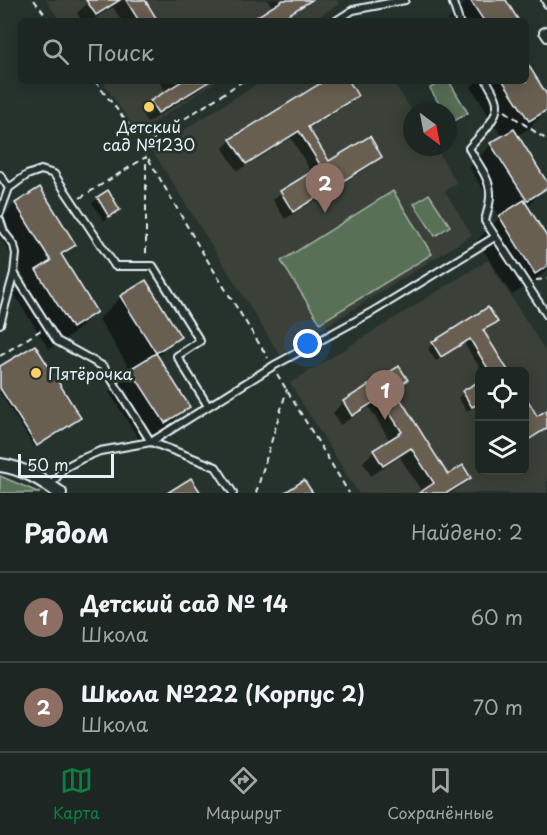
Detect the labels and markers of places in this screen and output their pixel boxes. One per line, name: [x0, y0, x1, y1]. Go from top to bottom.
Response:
marker: Детский сад №1230: [142, 100, 156, 114]
place label: Детский сад №1230: [103, 114, 195, 156]
pin: 2: [306, 164, 344, 213]
place label: Пятёрочка: [48, 361, 133, 385]
marker: Пятёрочка: [29, 366, 43, 380]
pin: 1: [366, 370, 404, 420]

